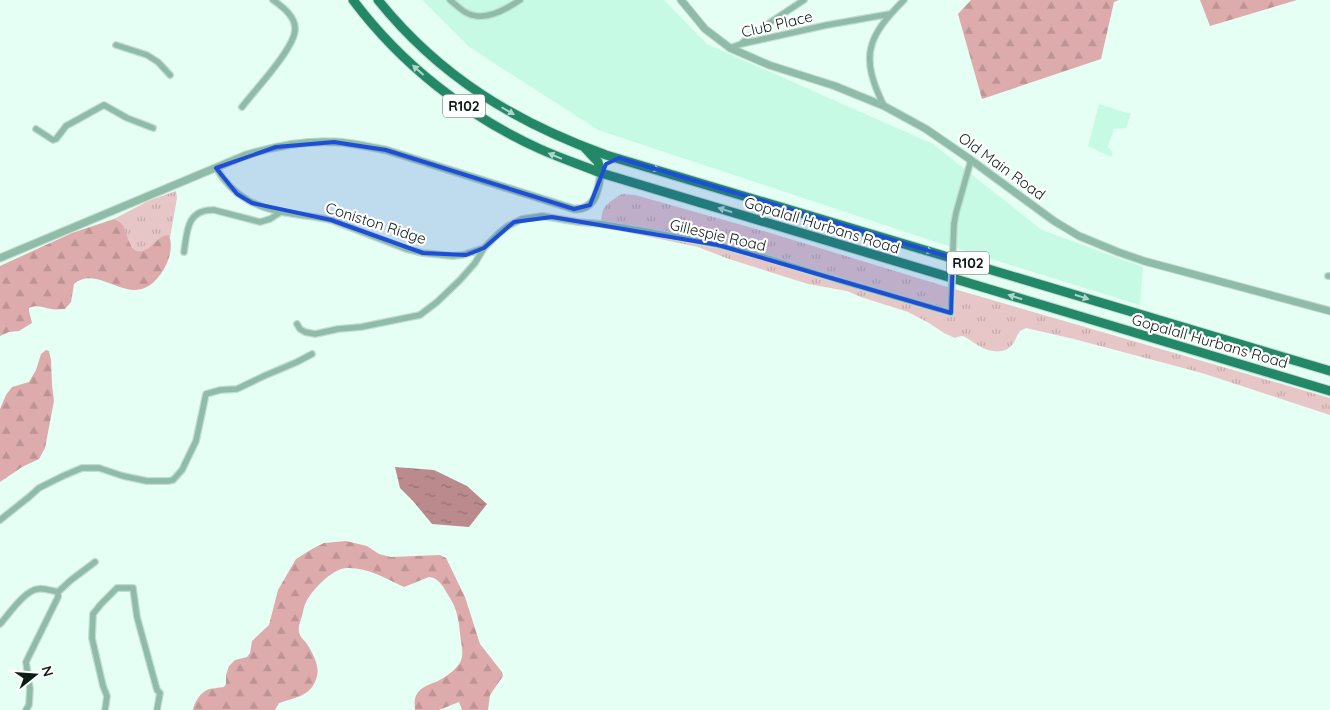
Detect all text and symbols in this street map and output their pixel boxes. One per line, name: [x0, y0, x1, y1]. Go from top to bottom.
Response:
street label: Club Place: [739, 7, 815, 41]
one-way arrow: [413, 64, 425, 76]
road number: R102: [443, 94, 485, 118]
one-way arrow: [500, 107, 515, 115]
street label: Old Main Road: [955, 128, 1049, 204]
one-way arrow: [548, 151, 562, 159]
one-way arrow: [646, 165, 661, 172]
street label: Gopalall Hurbans Road: [742, 192, 902, 258]
street label: Coniston Ridge: [323, 198, 429, 248]
one-way arrow: [718, 206, 733, 214]
street label: Gillespie Road: [668, 215, 768, 255]
one-way arrow: [919, 247, 934, 255]
road number: R102: [947, 252, 989, 274]
one-way arrow: [1007, 293, 1022, 301]
one-way arrow: [1074, 293, 1089, 301]
street label: Gopalall Hurbans Road: [1130, 310, 1290, 372]
north arrow: [10, 650, 60, 700]
text: N: [37, 664, 58, 679]

